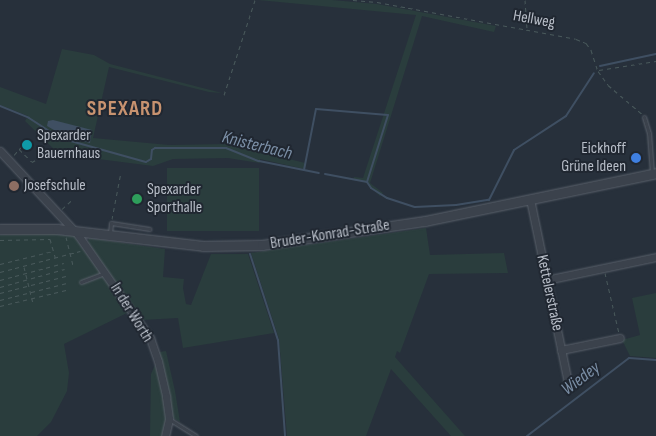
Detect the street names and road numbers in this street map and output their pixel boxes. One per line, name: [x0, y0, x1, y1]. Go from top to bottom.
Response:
street label: Hellweg: [512, 7, 556, 33]
street label: Bruder-Konrad-Straße: [269, 216, 391, 254]
street label: Kettelerstraße: [532, 253, 566, 333]
street label: In der Worth: [105, 280, 157, 346]

